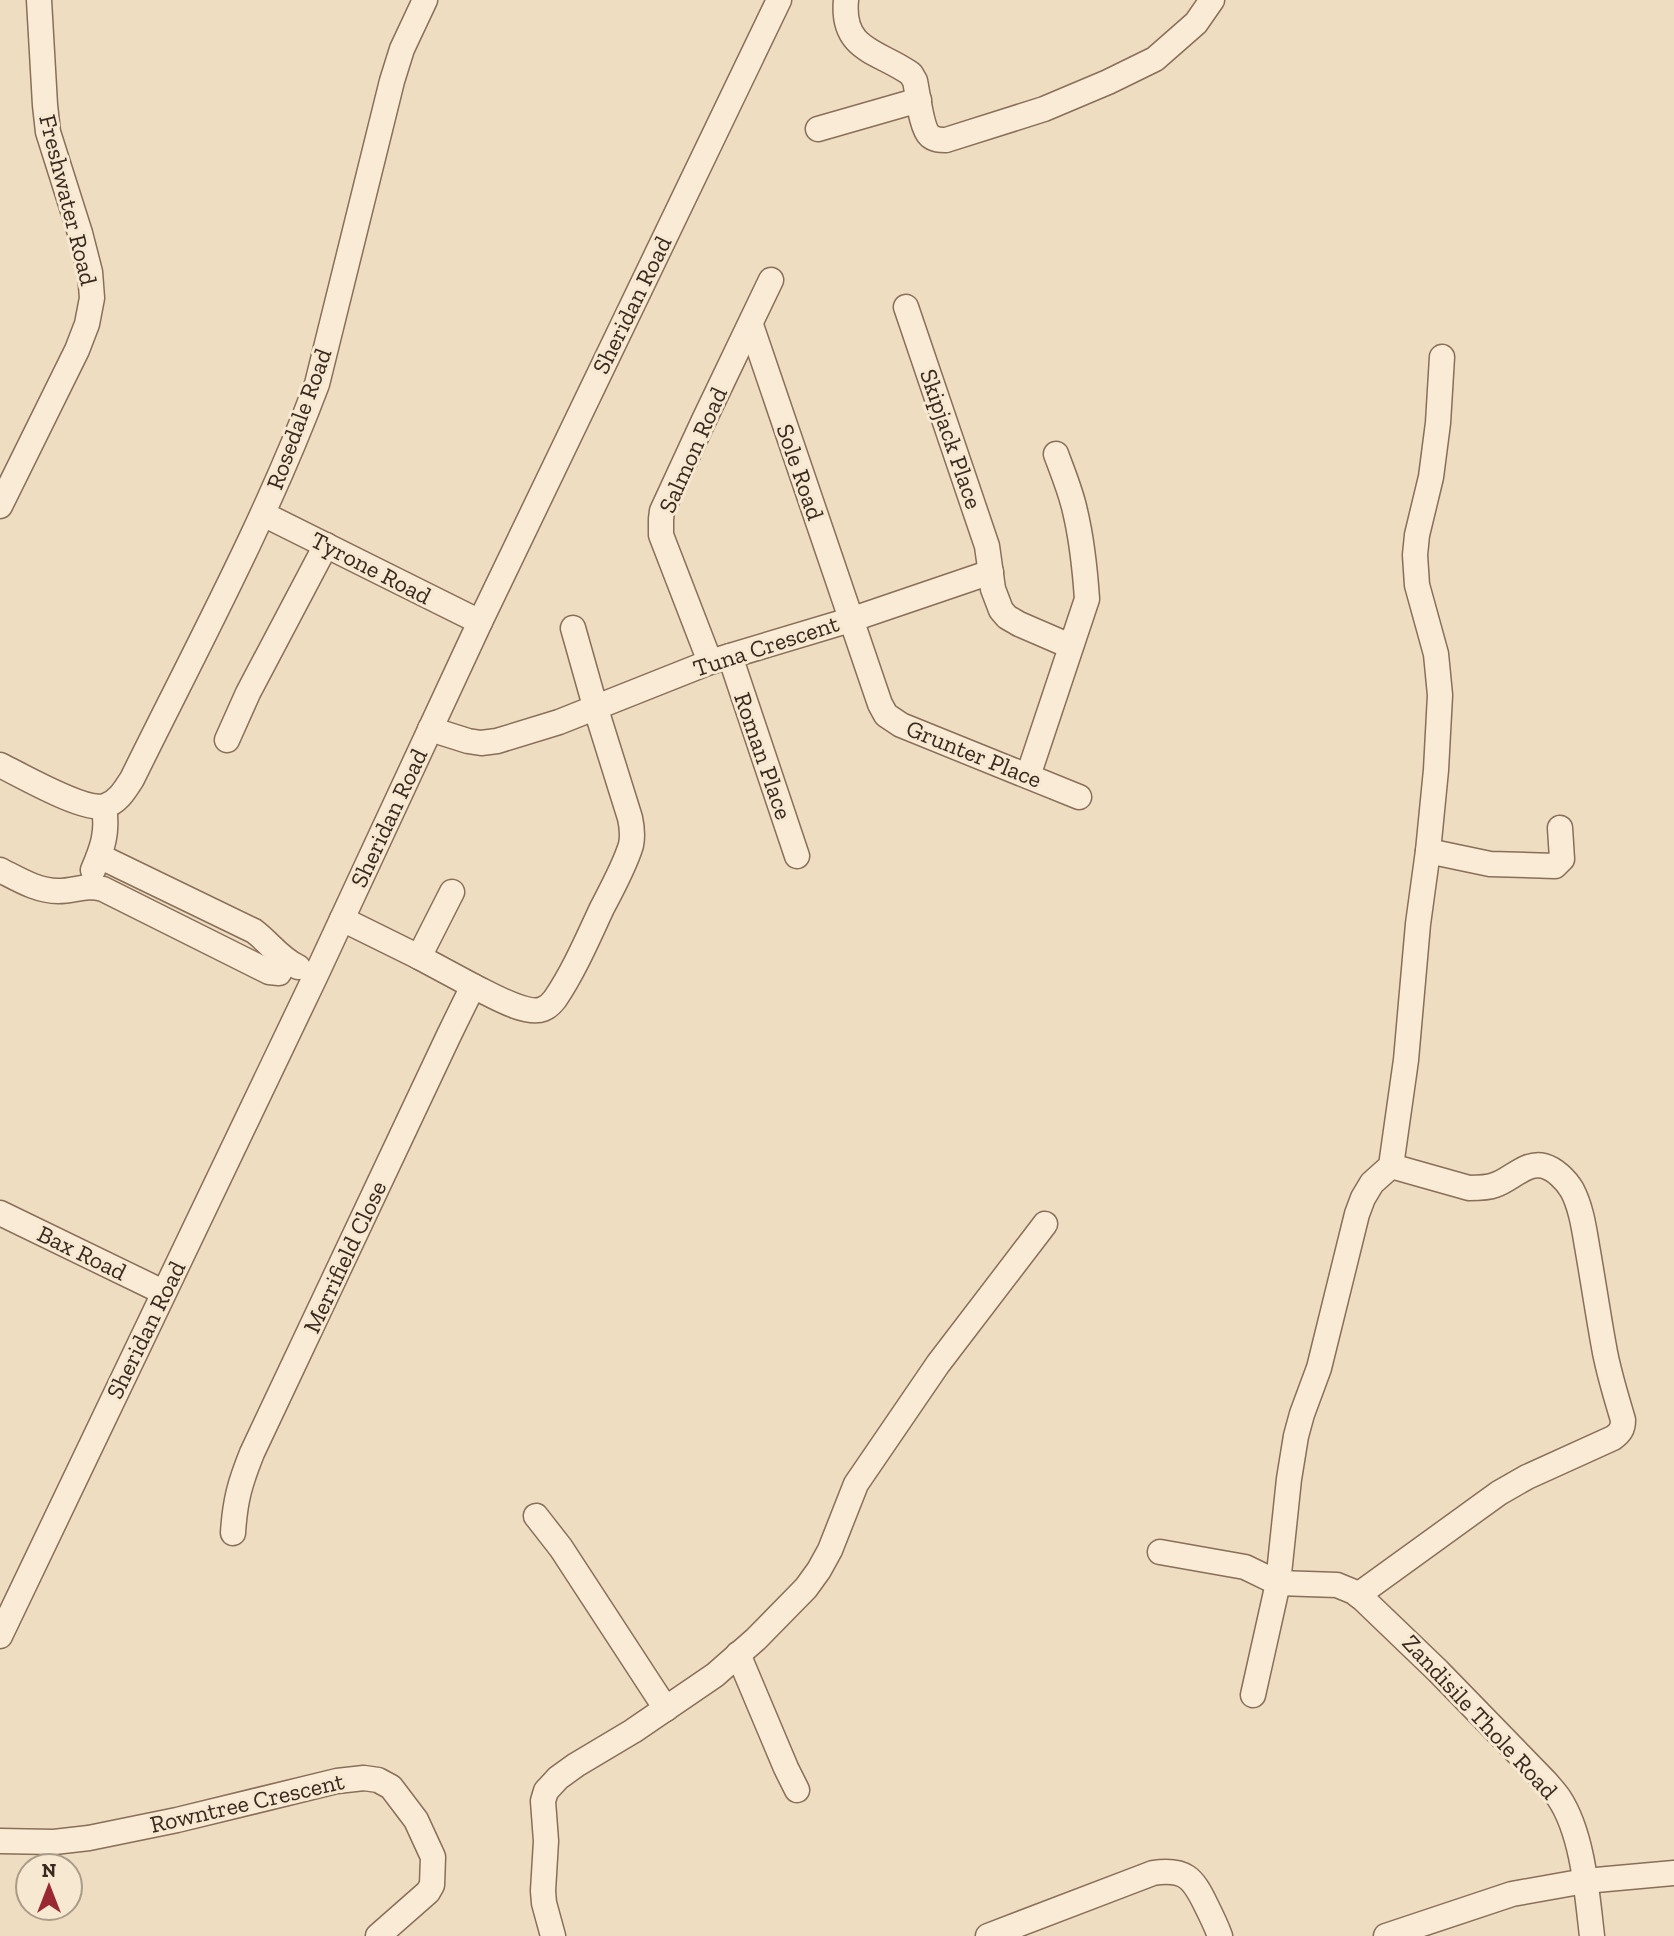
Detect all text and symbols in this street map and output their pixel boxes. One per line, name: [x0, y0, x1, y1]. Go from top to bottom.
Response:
street label: Freshwater Road: [33, 111, 104, 288]
street label: Sheridan Road: [586, 231, 677, 378]
street label: Rosedale Road: [260, 344, 337, 493]
street label: Skipjack Place: [914, 365, 989, 513]
street label: Salmon Road: [652, 382, 733, 517]
street label: Sole Road: [771, 420, 830, 524]
street label: Tyrone Road: [306, 525, 436, 610]
street label: Tuna Crescent: [689, 608, 842, 683]
street label: Roman Place: [728, 688, 799, 823]
street label: Grunter Place: [902, 713, 1046, 794]
street label: Sheridan Road: [344, 744, 433, 892]
street label: Merrifield Close: [297, 1176, 392, 1338]
street label: Bax Road: [33, 1219, 131, 1287]
street label: Sheridan Road: [100, 1256, 191, 1403]
street label: Zandisile Thole Road: [1397, 1628, 1564, 1805]
street label: Rowntree Crescent: [147, 1766, 347, 1839]
north arrow: [14, 1852, 84, 1922]
text: N: [42, 1859, 56, 1882]

